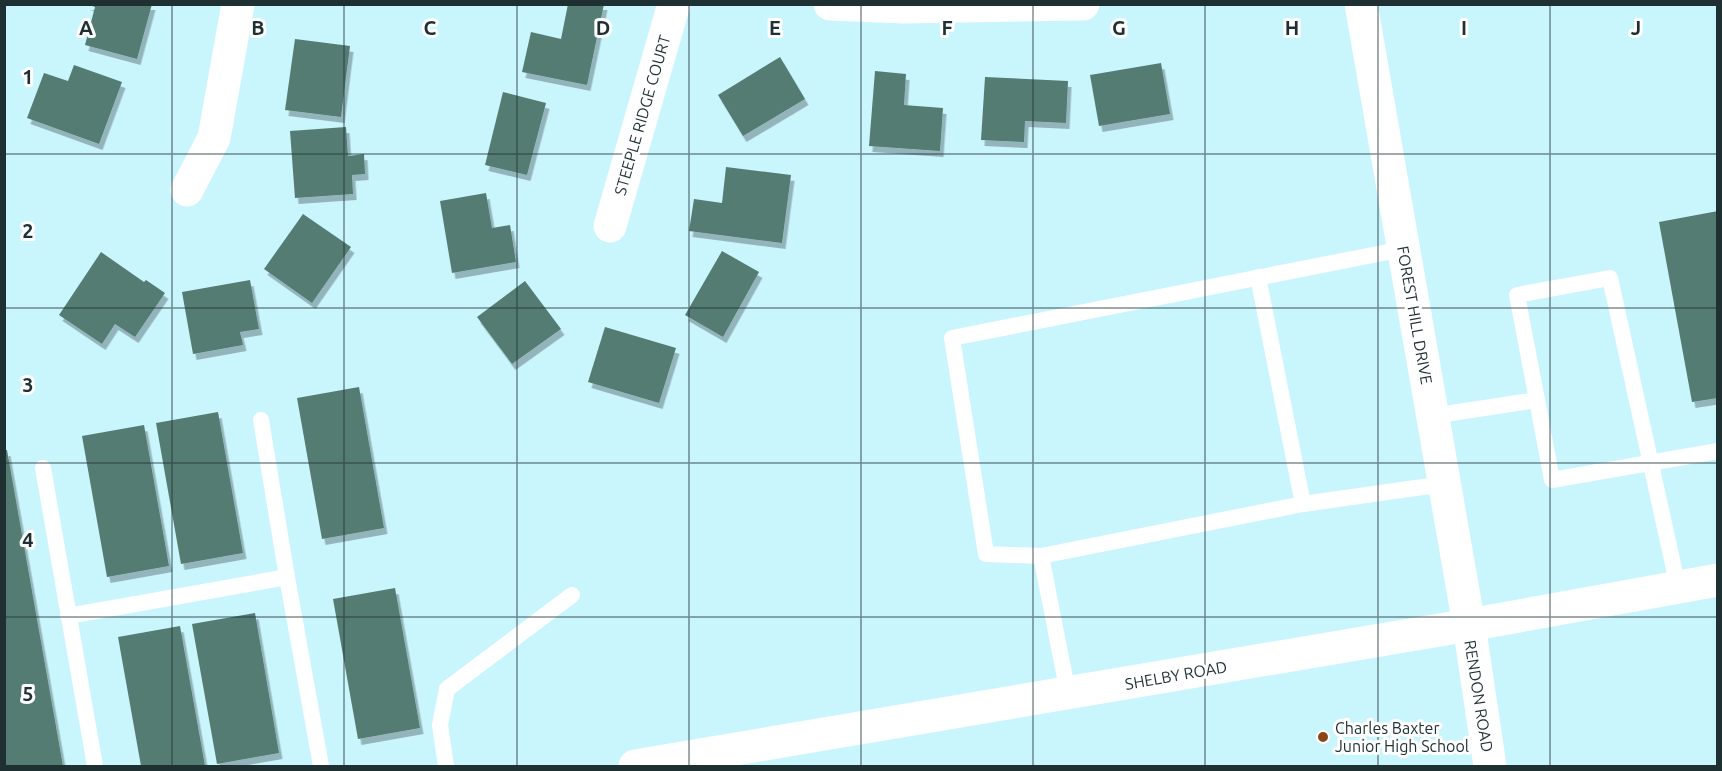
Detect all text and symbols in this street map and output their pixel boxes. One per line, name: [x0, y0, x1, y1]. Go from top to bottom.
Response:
text: A: [79, 16, 93, 39]
text: B: [251, 16, 265, 39]
text: C: [424, 16, 437, 39]
text: D: [596, 16, 610, 39]
text: E: [769, 16, 781, 39]
text: F: [941, 16, 953, 39]
text: G: [1112, 16, 1126, 39]
text: H: [1285, 16, 1299, 39]
text: I: [1461, 16, 1467, 39]
text: J: [1631, 16, 1641, 39]
street label: STEEPLE RIDGE COURT: [610, 33, 674, 197]
text: 1: [22, 65, 34, 88]
text: 2: [22, 219, 34, 242]
street label: FOREST HILL DRIVE: [1394, 244, 1436, 386]
text: 3: [22, 373, 34, 396]
text: 4: [22, 528, 34, 551]
street label: RENDON ROAD: [1461, 639, 1497, 753]
street label: SHELBY ROAD: [1124, 657, 1228, 693]
text: 5: [22, 682, 34, 705]
place label: Charles Baxter Junior High School: [1335, 719, 1469, 755]
marker: Charles Baxter Junior High School: [1316, 730, 1330, 744]

